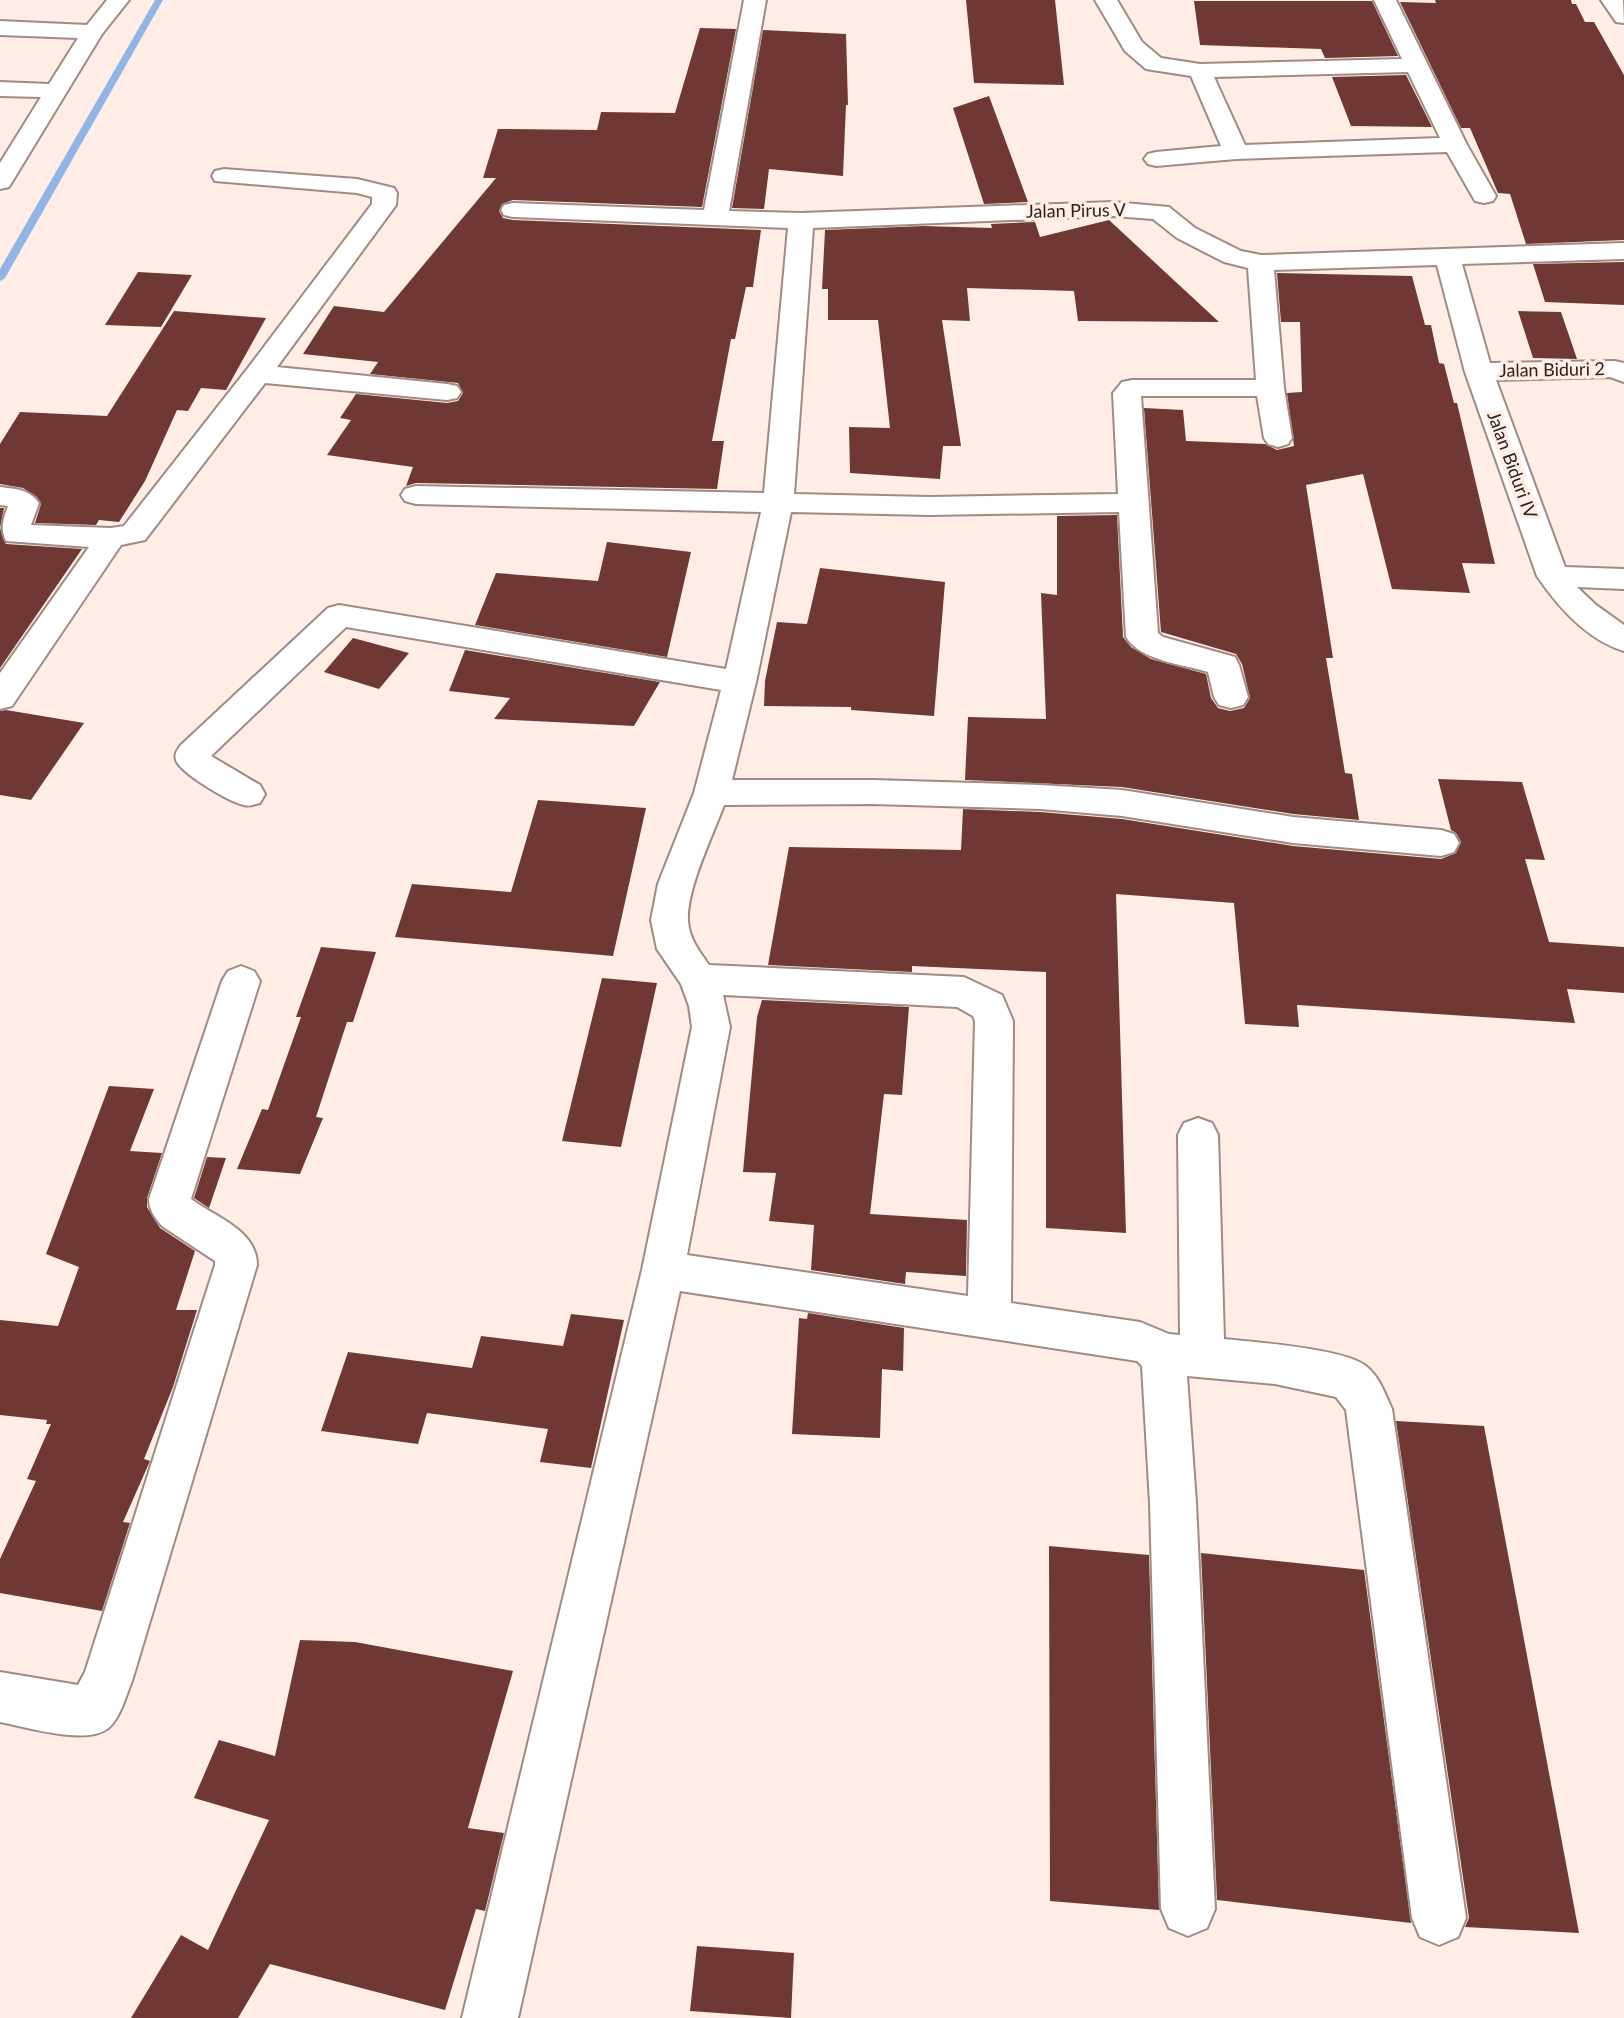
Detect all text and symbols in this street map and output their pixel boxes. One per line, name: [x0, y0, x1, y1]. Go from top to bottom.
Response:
street label: Jalan Pirus V: [1026, 198, 1127, 222]
street label: Jalan Biduri 2: [1499, 357, 1605, 381]
street label: Jalan Biduri IV: [1483, 408, 1543, 522]

